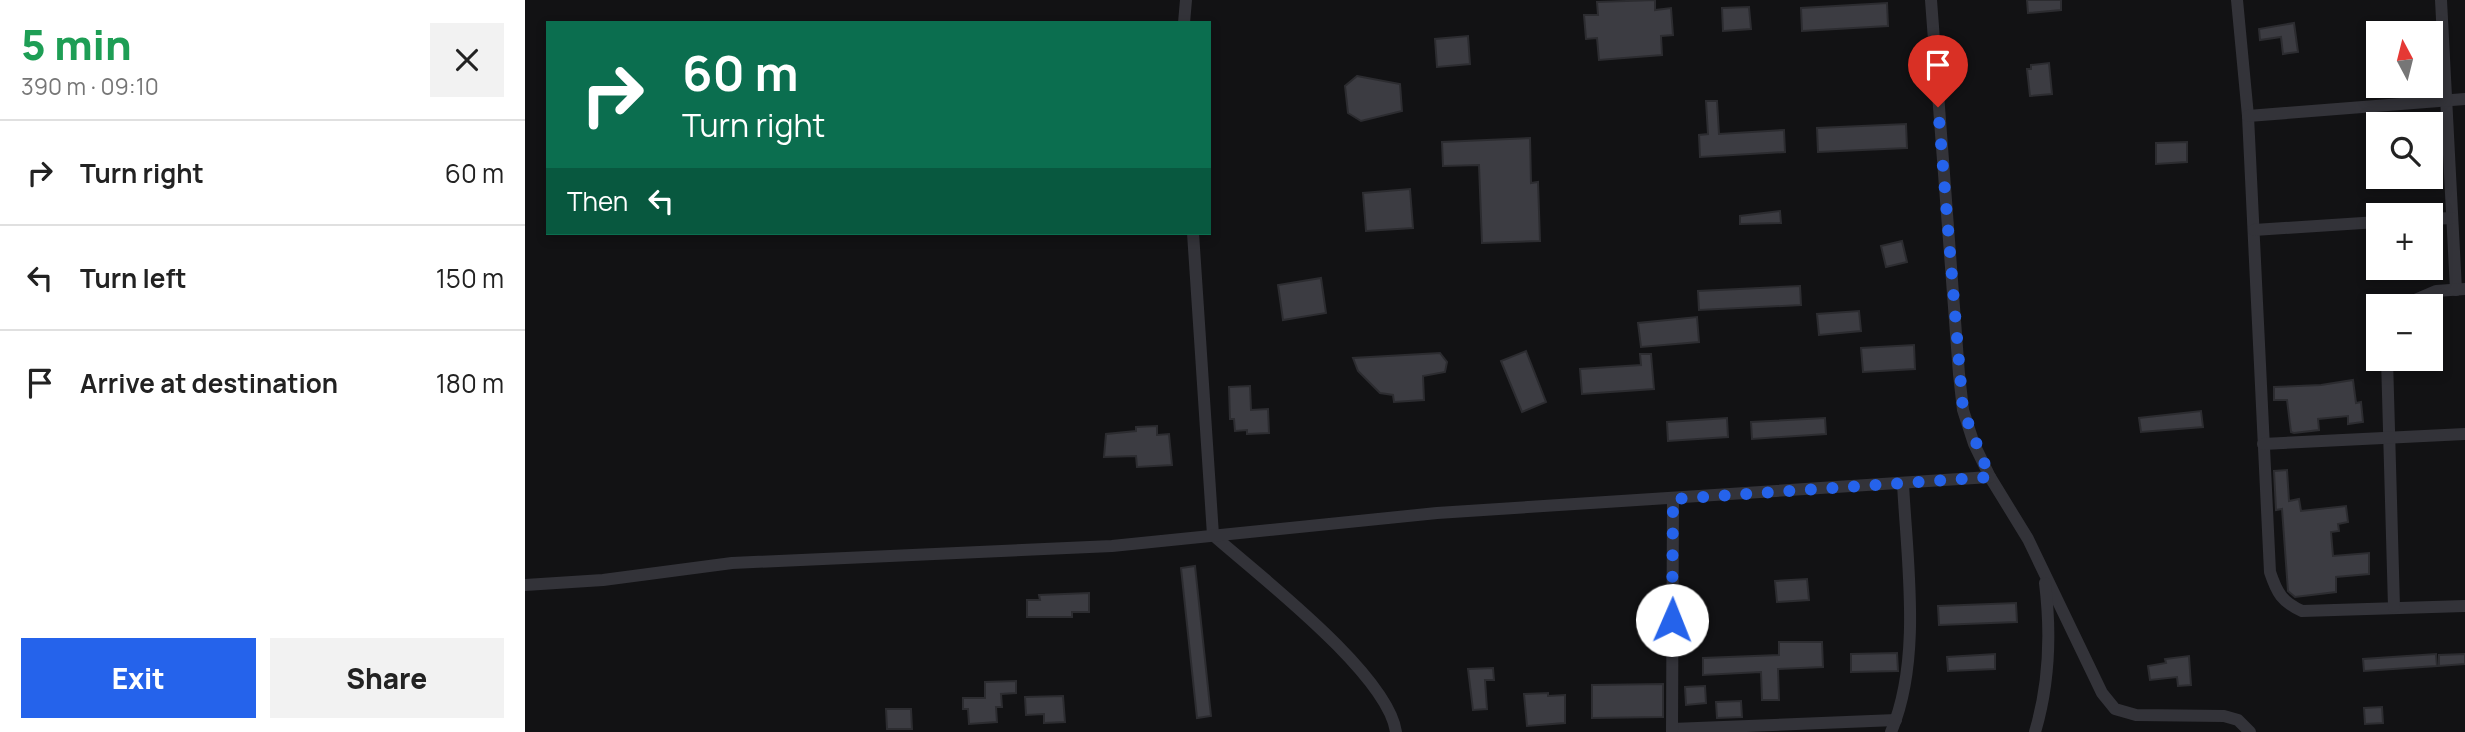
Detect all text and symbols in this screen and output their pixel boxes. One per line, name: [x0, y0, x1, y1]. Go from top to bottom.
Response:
text: 5 min: [21, 15, 132, 73]
north arrow: [2366, 21, 2443, 98]
map controls: [2366, 21, 2443, 371]
button: close: [430, 23, 504, 97]
pin: [1908, 35, 1968, 107]
text: 60 m: [682, 39, 799, 106]
icon: arrive: [1919, 46, 1957, 84]
icon: right: [567, 49, 658, 140]
text: 390 m · 09:10: [21, 70, 159, 102]
text: Turn right: [682, 103, 825, 147]
button: search: [2366, 112, 2443, 189]
icon: right: [21, 154, 59, 192]
text: Turn right: [80, 155, 204, 191]
text: 60 m: [445, 155, 504, 191]
icon: left: [642, 182, 680, 220]
text: Then: [567, 183, 628, 219]
button: +: [2366, 203, 2443, 280]
icon: left: [21, 259, 59, 297]
text: Turn left: [80, 260, 187, 296]
text: 150 m: [436, 260, 504, 296]
button: −: [2366, 294, 2443, 371]
icon: arrive: [21, 364, 59, 402]
text: Arrive at destination: [80, 365, 338, 401]
text: 180 m: [436, 365, 504, 401]
position arrow: [1635, 583, 1709, 657]
button: Exit: [21, 638, 256, 718]
button: Share: [270, 638, 504, 718]

